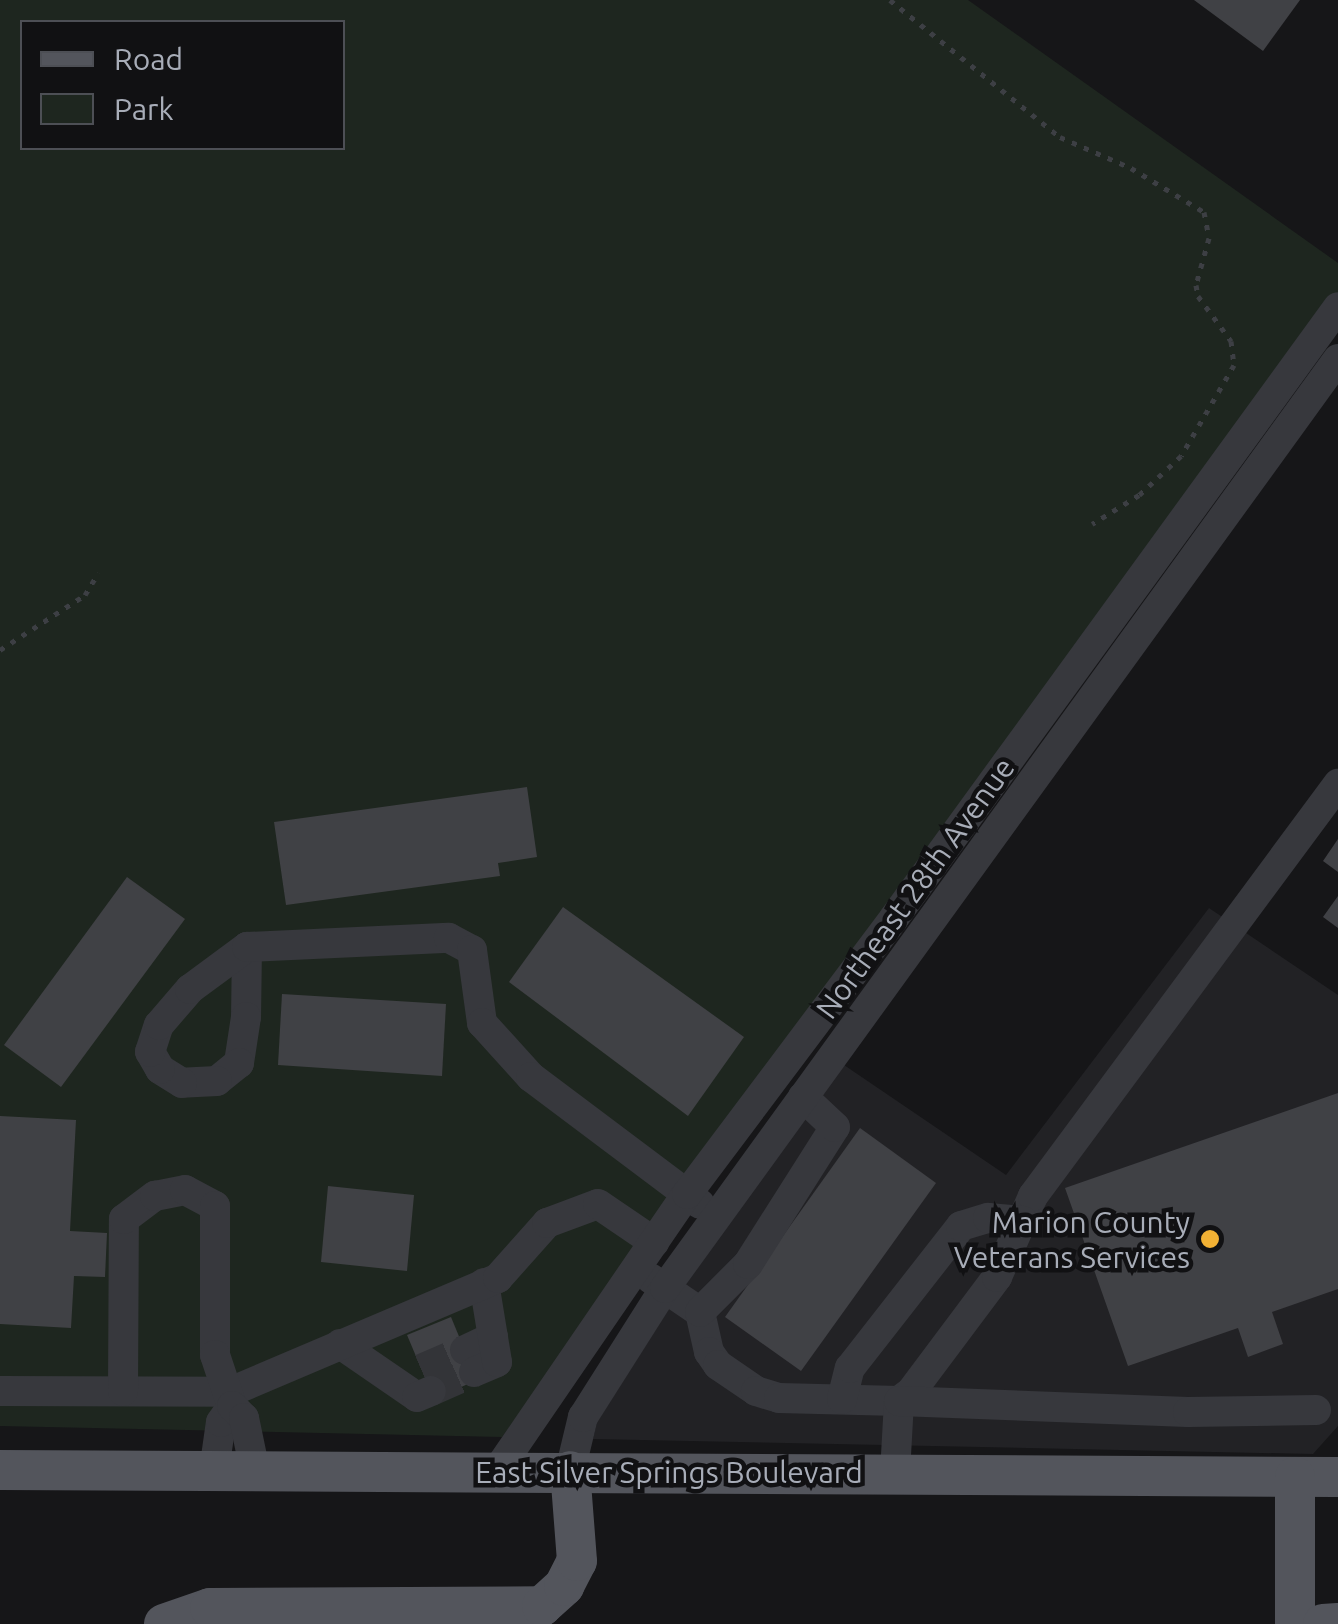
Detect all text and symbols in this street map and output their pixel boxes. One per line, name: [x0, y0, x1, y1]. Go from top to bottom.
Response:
legend: [20, 20, 345, 150]
text: Road: [114, 42, 183, 76]
text: Park: [114, 92, 174, 126]
street label: Northeast 28th Avenue: [808, 751, 1022, 1025]
place label: Marion County Veterans Services: [954, 1204, 1190, 1274]
marker: Marion County Veterans Services: [1199, 1228, 1221, 1250]
street label: East Silver Springs Boulevard: [475, 1454, 863, 1490]

